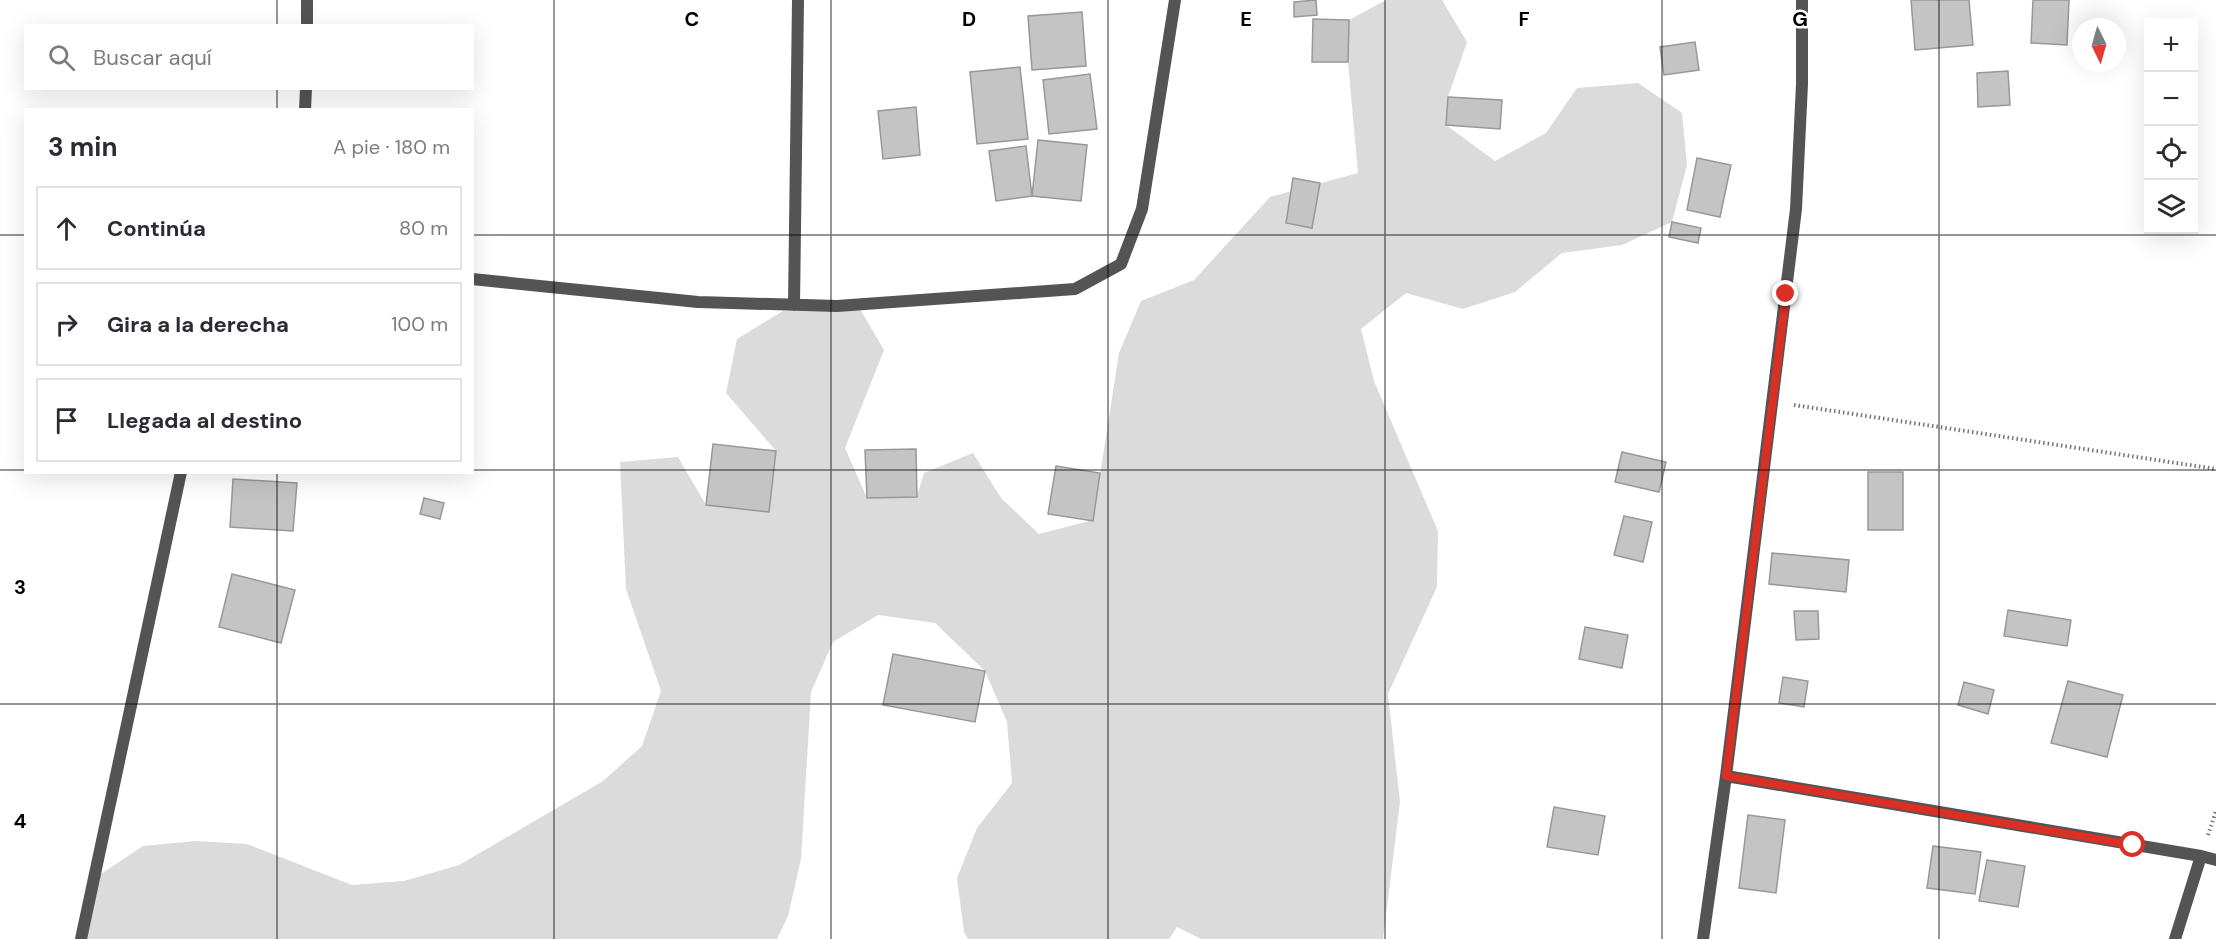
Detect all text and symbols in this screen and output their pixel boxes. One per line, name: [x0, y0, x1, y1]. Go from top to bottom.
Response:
text: C: [685, 6, 699, 32]
text: D: [962, 6, 976, 32]
text: E: [1240, 6, 1252, 32]
text: F: [1518, 6, 1530, 32]
text: G: [1792, 6, 1808, 32]
north arrow: [2072, 18, 2126, 72]
map controls: [2144, 18, 2198, 234]
button: +: [2144, 18, 2198, 72]
search box: [24, 24, 474, 90]
icon: search: [45, 41, 78, 74]
text: Buscar aquí: [93, 43, 212, 72]
button: −: [2144, 72, 2198, 126]
button: locate: [2144, 126, 2198, 180]
text: 3 min: [48, 130, 117, 164]
text: A pie · 180 m: [333, 134, 450, 160]
button: layers: [2144, 180, 2198, 234]
icon: ahead: [50, 212, 83, 245]
text: Continúa: [107, 214, 206, 243]
text: 80 m: [399, 215, 448, 241]
route end: [1772, 280, 1798, 306]
icon: right: [50, 308, 83, 341]
text: Gira a la derecha: [107, 310, 289, 339]
text: 100 m: [391, 311, 448, 337]
icon: arrive: [50, 404, 83, 437]
text: Llegada al destino: [107, 406, 302, 435]
text: 3: [14, 574, 26, 600]
text: 4: [14, 808, 27, 834]
route start: [2119, 831, 2145, 857]

